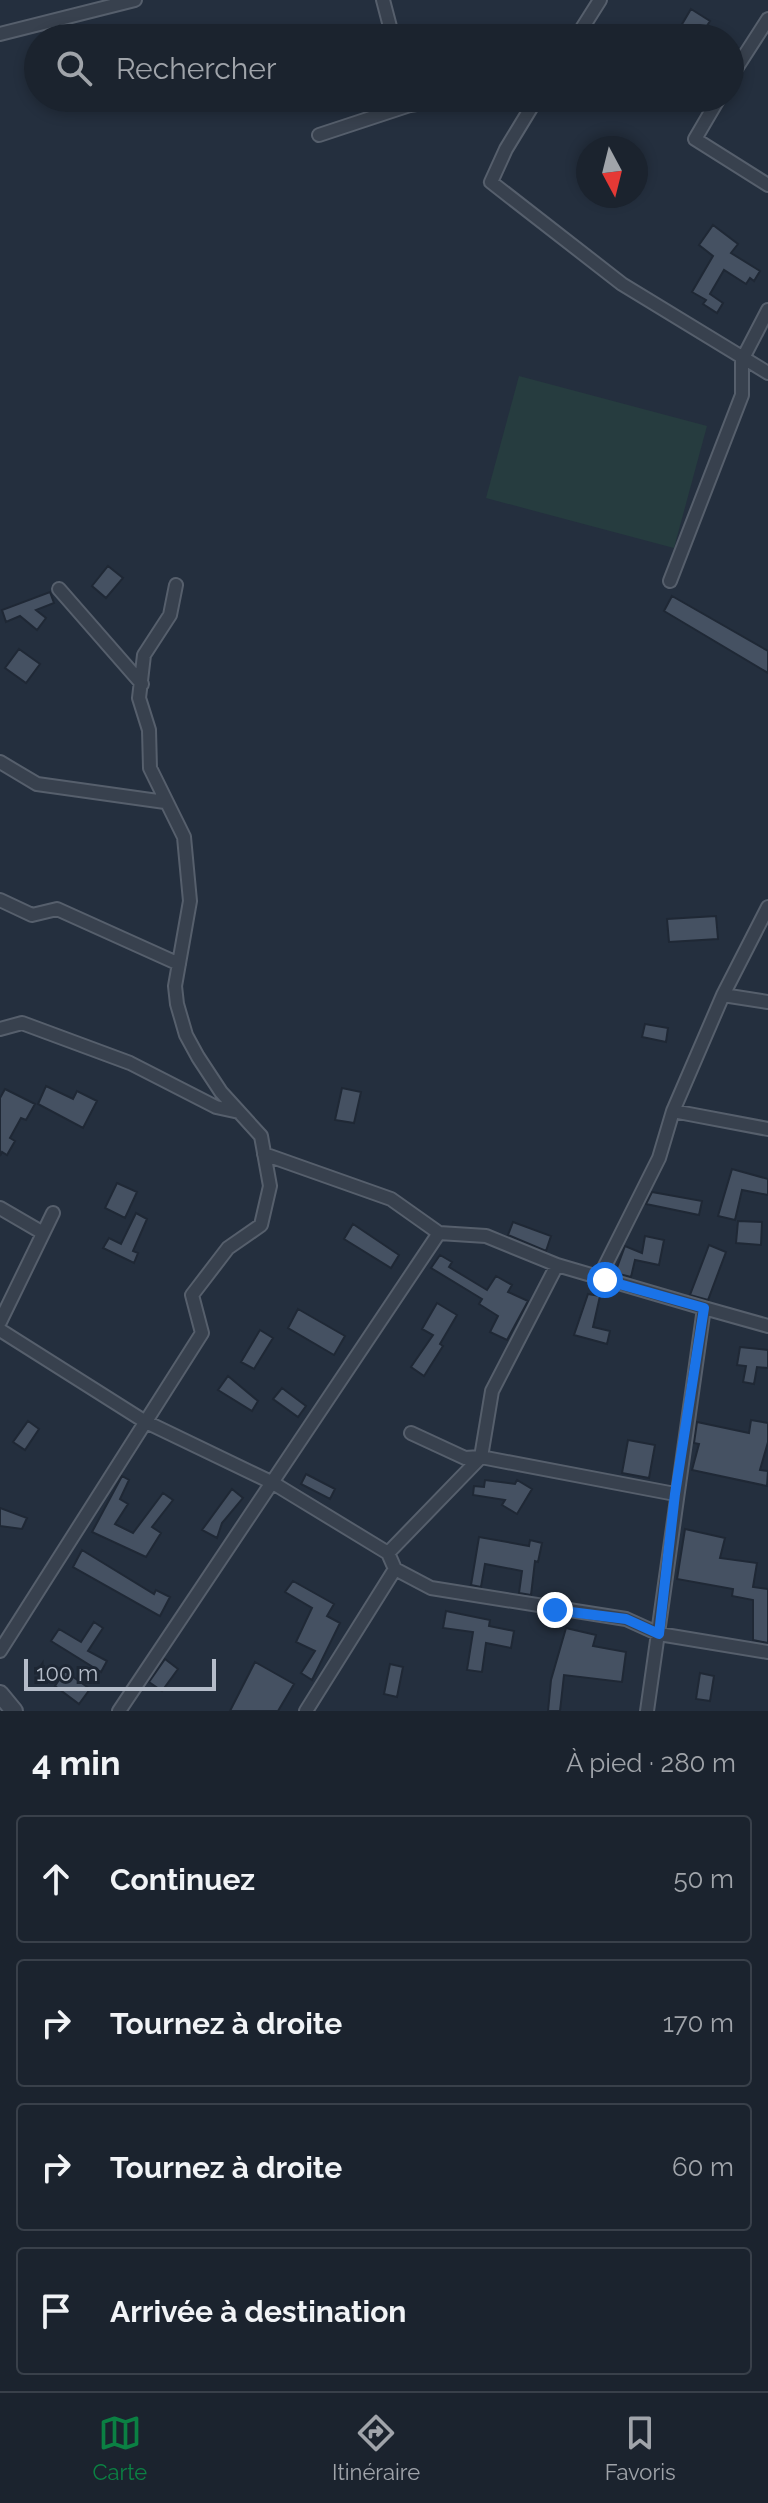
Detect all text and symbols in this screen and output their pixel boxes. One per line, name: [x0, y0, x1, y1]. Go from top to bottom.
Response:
search box: [24, 24, 744, 112]
icon: search: [52, 46, 96, 90]
text: Rechercher: [116, 51, 276, 86]
north arrow: [576, 136, 648, 208]
route start: [587, 1262, 623, 1298]
route end: [537, 1592, 573, 1628]
scale bar: [24, 1655, 216, 1691]
text: 100 m: [36, 1660, 98, 1686]
text: 4 min: [32, 1743, 120, 1783]
text: À pied · 280 m: [566, 1748, 736, 1778]
icon: ahead: [34, 1857, 78, 1901]
text: Continuez: [110, 1862, 255, 1897]
text: 50 m: [673, 1864, 734, 1894]
icon: right: [34, 2001, 78, 2045]
text: Tournez à droite: [110, 2006, 342, 2041]
text: 170 m: [663, 2008, 734, 2038]
icon: right: [34, 2145, 78, 2189]
text: Tournez à droite: [110, 2150, 342, 2185]
text: 60 m: [672, 2152, 734, 2182]
icon: arrive: [34, 2289, 78, 2333]
text: Arrivée à destination: [110, 2294, 406, 2329]
tab: Carte: [92, 2411, 147, 2485]
tab: Itinéraire: [332, 2411, 420, 2485]
tab: Favoris: [605, 2411, 676, 2485]

